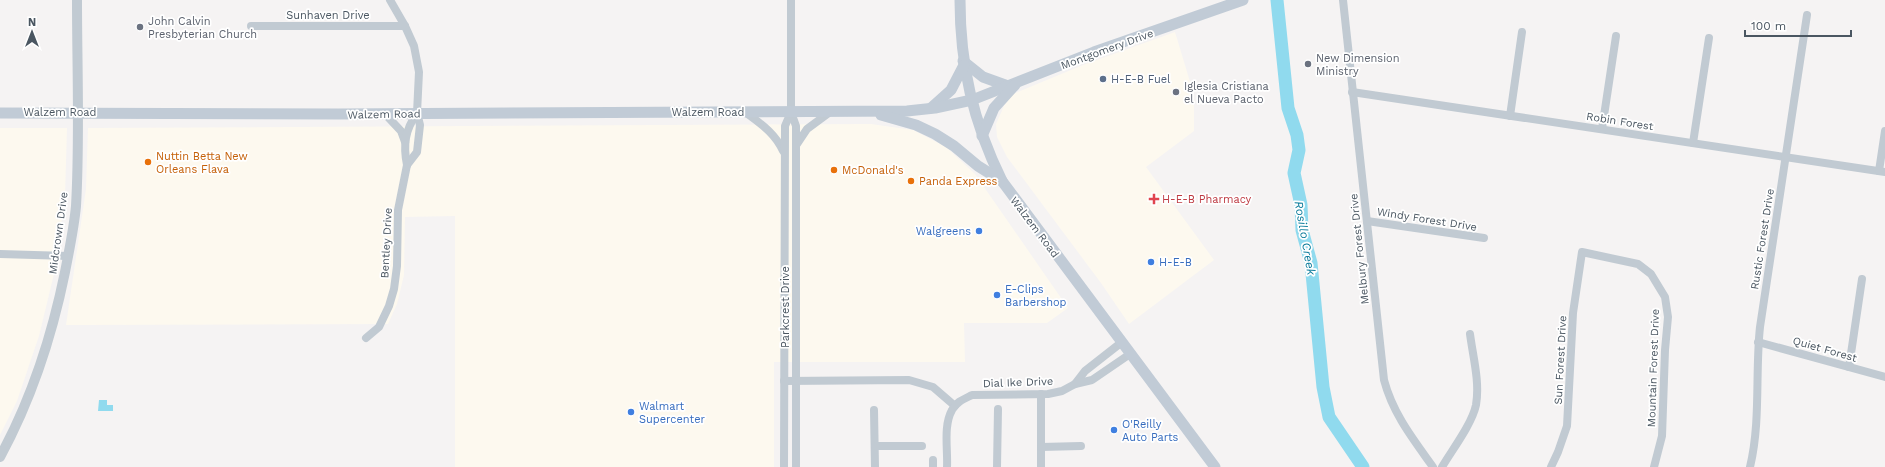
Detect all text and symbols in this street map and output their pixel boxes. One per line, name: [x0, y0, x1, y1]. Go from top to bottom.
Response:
street label: Sunhaven Drive: [286, 9, 370, 22]
north arrow: [12, 12, 52, 52]
scale bar: [1745, 12, 1851, 38]
place label: John Calvin Presbyterian Church: [148, 15, 257, 41]
text: N: [28, 16, 36, 29]
text: 100 m: [1751, 19, 1786, 33]
marker: John Calvin Presbyterian Church: [135, 22, 145, 32]
street label: Montgomery Drive: [1059, 27, 1155, 72]
place label: New Dimension Ministry: [1316, 52, 1399, 78]
marker: New Dimension Ministry: [1303, 59, 1313, 69]
place label: H-E-B Fuel: [1111, 73, 1171, 86]
marker: H-E-B Fuel: [1098, 74, 1108, 84]
place label: Iglesia Cristiana el Nueva Pacto: [1184, 80, 1269, 106]
marker: Iglesia Cristiana el Nueva Pacto: [1171, 87, 1181, 97]
street label: Walzem Road: [24, 106, 96, 119]
street label: Walzem Road: [672, 106, 744, 119]
street label: Walzem Road: [347, 107, 421, 122]
street label: Robin Forest: [1585, 110, 1655, 133]
place label: Nuttin Betta New Orleans Flava: [156, 150, 248, 176]
marker: Nuttin Betta New Orleans Flava: [143, 157, 153, 167]
place label: McDonald's: [842, 164, 904, 177]
marker: McDonald's: [829, 165, 839, 175]
place label: Panda Express: [919, 175, 998, 188]
marker: Panda Express: [906, 176, 916, 186]
street label: Rustic Forest Drive: [1748, 188, 1777, 291]
street label: Midcrown Drive: [46, 191, 71, 275]
place label: H-E-B Pharmacy: [1162, 193, 1252, 206]
street label: Melbury Forest Drive: [1347, 193, 1372, 305]
street label: Walzem Road: [1007, 194, 1062, 260]
marker: H-E-B Pharmacy: [1149, 194, 1159, 204]
water label: Rosillo Creek: [1292, 200, 1318, 277]
street label: Windy Forest Drive: [1376, 205, 1478, 234]
street label: Bentley Drive: [378, 207, 395, 279]
place label: Walgreens: [916, 225, 971, 238]
marker: Walgreens: [974, 226, 984, 236]
place label: H-E-B: [1159, 256, 1192, 269]
marker: H-E-B: [1146, 257, 1156, 267]
street label: Parkcrest Drive: [779, 266, 792, 348]
place label: E-Clips Barbershop: [1005, 283, 1067, 309]
marker: E-Clips Barbershop: [992, 290, 1002, 300]
street label: Mountain Forest Drive: [1645, 309, 1662, 428]
street label: Sun Forest Drive: [1552, 315, 1569, 405]
street label: Quiet Forest: [1791, 334, 1859, 365]
street label: Dial Ike Drive: [983, 375, 1053, 390]
place label: Walmart Supercenter: [639, 400, 706, 426]
marker: Walmart Supercenter: [626, 407, 636, 417]
place label: O'Reilly Auto Parts: [1122, 418, 1179, 444]
marker: O'Reilly Auto Parts: [1109, 425, 1119, 435]

